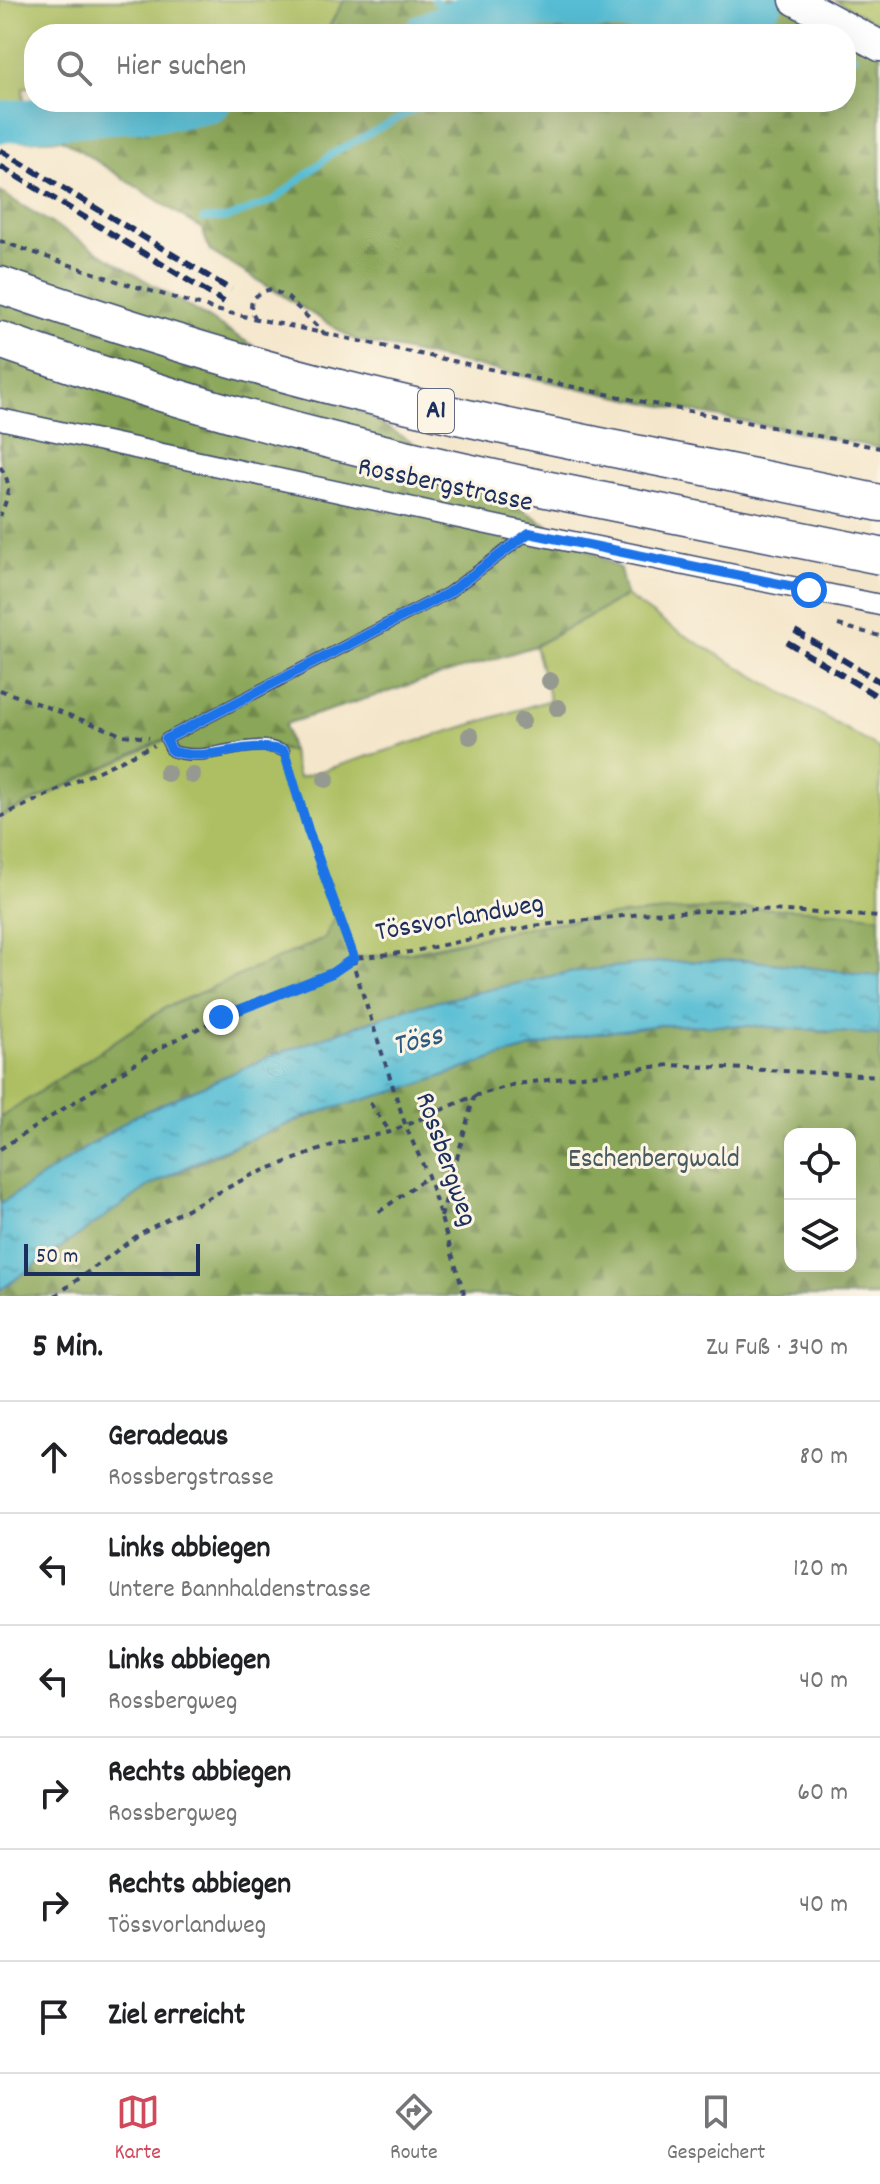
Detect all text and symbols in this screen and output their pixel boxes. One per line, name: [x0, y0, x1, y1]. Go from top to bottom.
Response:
search box: [24, 24, 856, 112]
icon: search: [52, 46, 96, 90]
text: Hier suchen: [116, 47, 246, 90]
road number: A1: [418, 389, 454, 433]
street label: Rossbergstrasse: [354, 449, 536, 525]
route start: [791, 572, 827, 608]
street label: Tössvorlandweg: [373, 886, 547, 954]
route end: [203, 999, 239, 1035]
water label: Töss: [388, 1016, 449, 1070]
street label: Rossbergweg: [402, 1088, 486, 1232]
map controls: [784, 1128, 856, 1272]
button: locate: [784, 1128, 856, 1200]
park label: Eschenbergwald: [568, 1141, 740, 1181]
button: layers: [784, 1200, 856, 1272]
scale bar: [24, 1240, 200, 1276]
text: 50 m: [36, 1242, 78, 1273]
text: 5 Min.: [32, 1324, 103, 1373]
text: Zu Fuß · 340 m: [706, 1330, 848, 1367]
text: Geradeaus: [108, 1417, 228, 1460]
icon: ahead: [32, 1435, 76, 1479]
text: 80 m: [800, 1439, 848, 1476]
text: Rossbergstrasse: [108, 1460, 274, 1497]
text: Links abbiegen: [108, 1529, 270, 1572]
icon: left: [32, 1547, 76, 1591]
text: 120 m: [793, 1551, 848, 1588]
text: Untere Bannhaldenstrasse: [108, 1572, 371, 1609]
text: Links abbiegen: [108, 1641, 270, 1684]
icon: left: [32, 1659, 76, 1703]
text: 40 m: [799, 1663, 848, 1700]
text: Rossbergweg: [108, 1684, 237, 1721]
text: Rechts abbiegen: [108, 1753, 291, 1796]
icon: right: [32, 1771, 76, 1815]
text: 60 m: [797, 1775, 848, 1812]
text: Rossbergweg: [108, 1796, 237, 1833]
text: Rechts abbiegen: [108, 1865, 291, 1908]
icon: right: [32, 1883, 76, 1927]
text: 40 m: [799, 1887, 848, 1924]
text: Tössvorlandweg: [108, 1908, 266, 1945]
icon: arrive: [32, 1995, 76, 2039]
text: Ziel erreicht: [108, 1996, 245, 2039]
tab: Karte: [114, 2090, 161, 2169]
tab: Route: [390, 2090, 438, 2169]
tab: Gespeichert: [667, 2090, 765, 2169]

